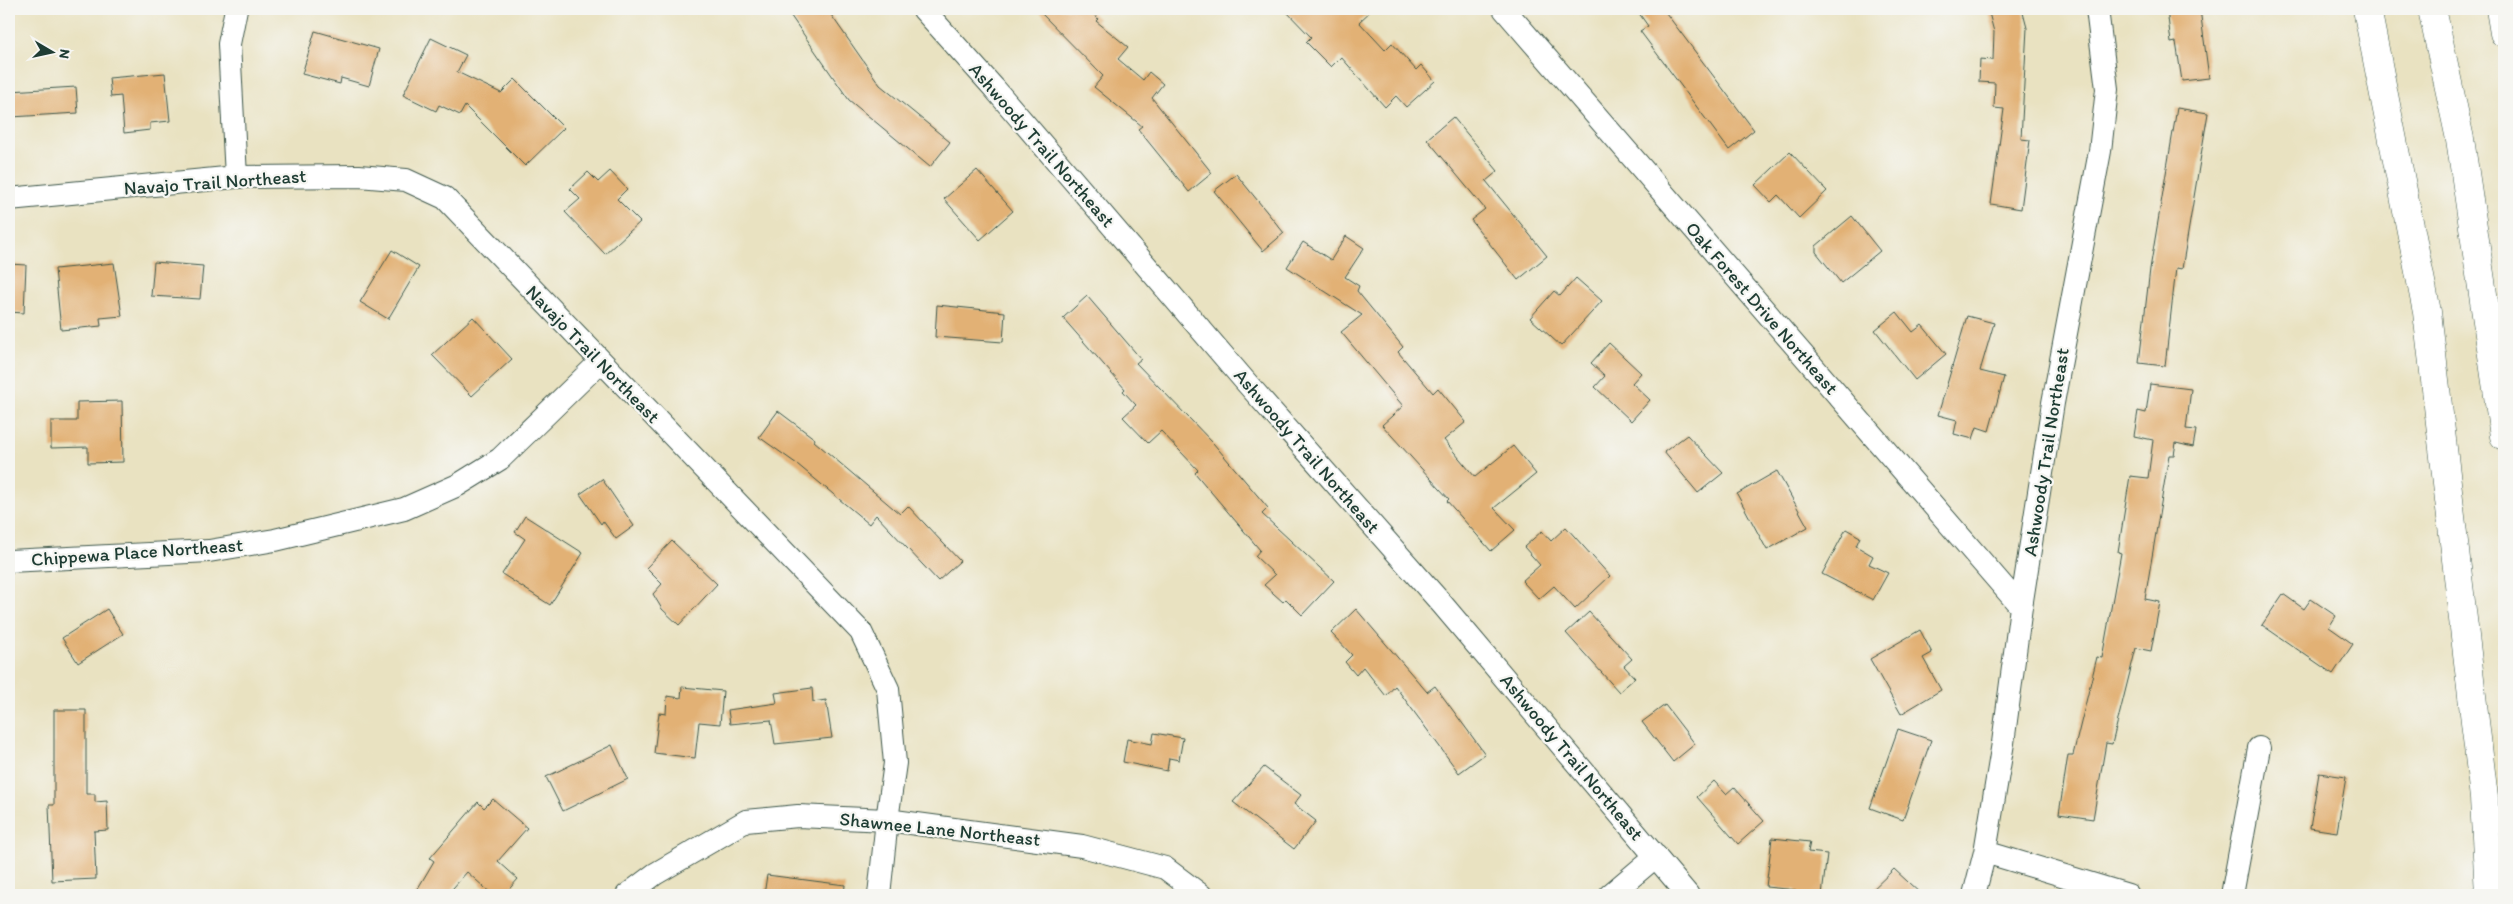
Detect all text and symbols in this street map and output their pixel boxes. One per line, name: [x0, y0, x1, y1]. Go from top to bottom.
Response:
north arrow: [28, 28, 78, 78]
text: N: [55, 48, 73, 60]
street label: Ashwoody Trail Northeast: [964, 58, 1120, 232]
street label: Navajo Trail Northeast: [123, 164, 307, 200]
street label: Oak Forest Drive Northeast: [1681, 217, 1843, 399]
street label: Navajo Trail Northeast: [521, 280, 665, 428]
street label: Ashwoody Trail Northeast: [2018, 346, 2074, 558]
street label: Ashwoody Trail Northeast: [1229, 364, 1385, 538]
street label: Chippewa Place Northeast: [30, 533, 244, 571]
street label: Ashwoody Trail Northeast: [1496, 669, 1648, 845]
street label: Shawnee Lane Northeast: [839, 807, 1041, 851]

